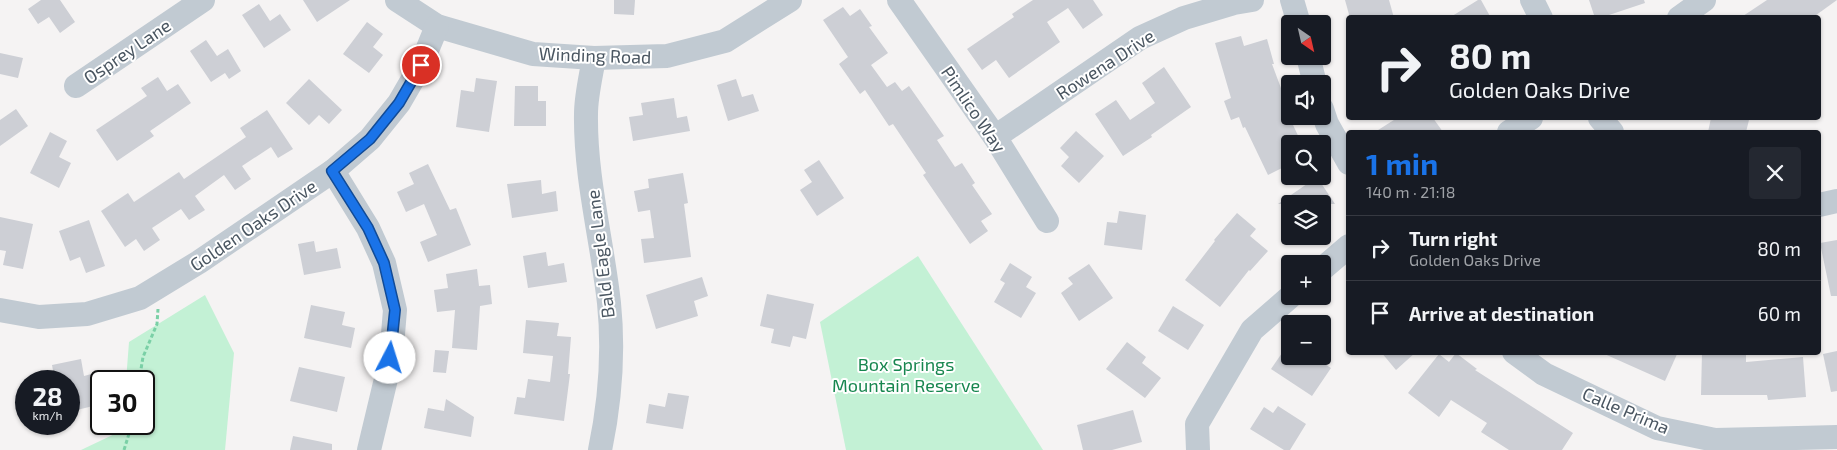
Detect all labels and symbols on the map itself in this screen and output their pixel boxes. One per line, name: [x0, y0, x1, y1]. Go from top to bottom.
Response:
street label: Osprey Lane: [79, 14, 175, 88]
north arrow: [1281, 15, 1331, 65]
street label: Rowena Drive: [1052, 24, 1158, 104]
street label: Winding Road: [538, 42, 652, 68]
pin: [400, 44, 442, 86]
street label: Pimlico Way: [937, 62, 1011, 157]
street label: Golden Oaks Drive: [185, 174, 321, 276]
street label: Bald Eagle Lane: [581, 189, 619, 319]
position arrow: [363, 331, 415, 383]
park label: Box Springs Mountain Reserve: [832, 353, 980, 396]
speed limit sign: 30: [90, 370, 155, 435]
street label: Calle Prima: [1579, 382, 1673, 438]

